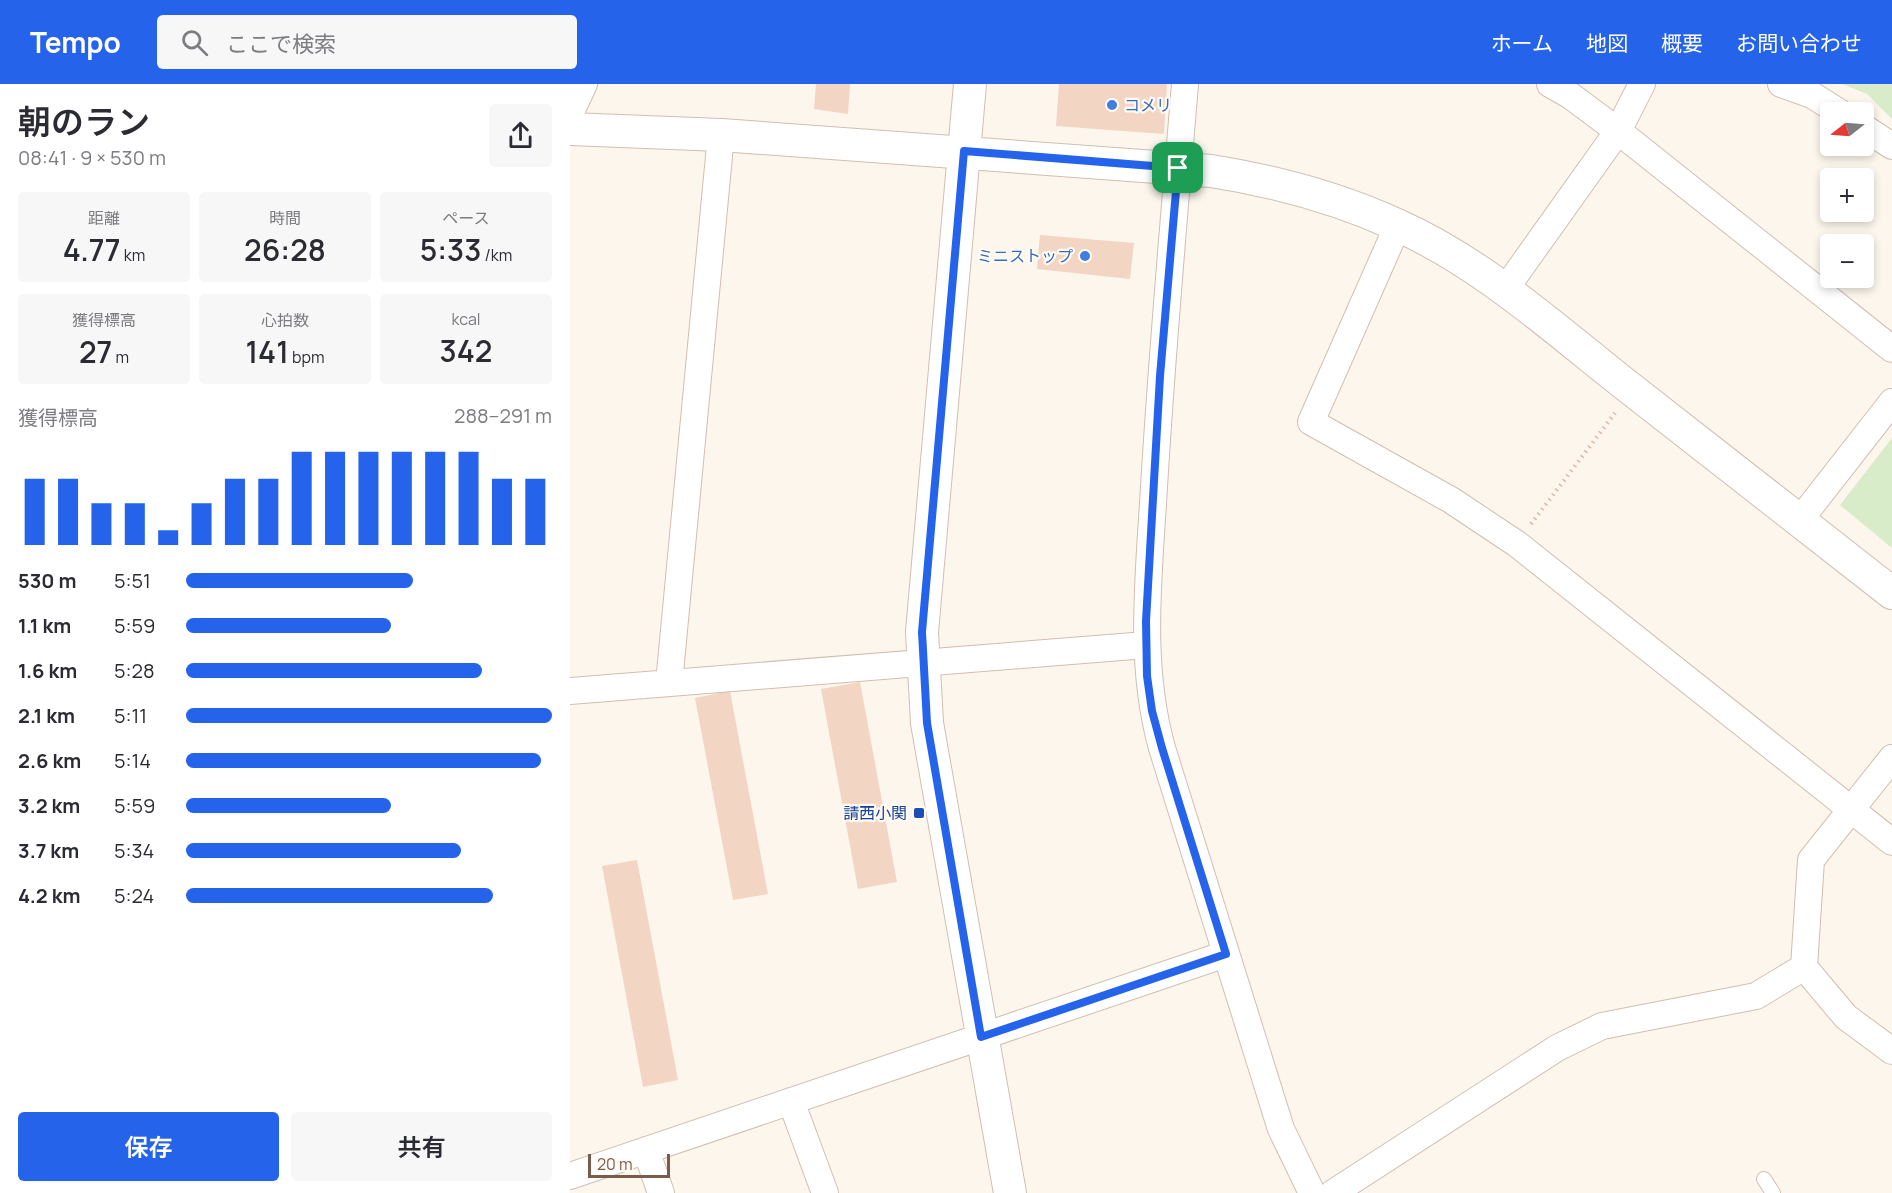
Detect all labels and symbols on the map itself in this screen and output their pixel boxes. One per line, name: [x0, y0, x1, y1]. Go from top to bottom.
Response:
place label: コメリ: [1124, 94, 1172, 116]
marker: コメリ: [1105, 98, 1119, 112]
north arrow: [1820, 102, 1874, 156]
pin: [1152, 142, 1203, 193]
place label: ミニストップ: [977, 245, 1073, 267]
marker: ミニストップ: [1078, 249, 1092, 263]
place label: 請西小関: [843, 802, 907, 824]
marker: 請西小関: [912, 806, 926, 820]
scale bar: [588, 1151, 670, 1178]

